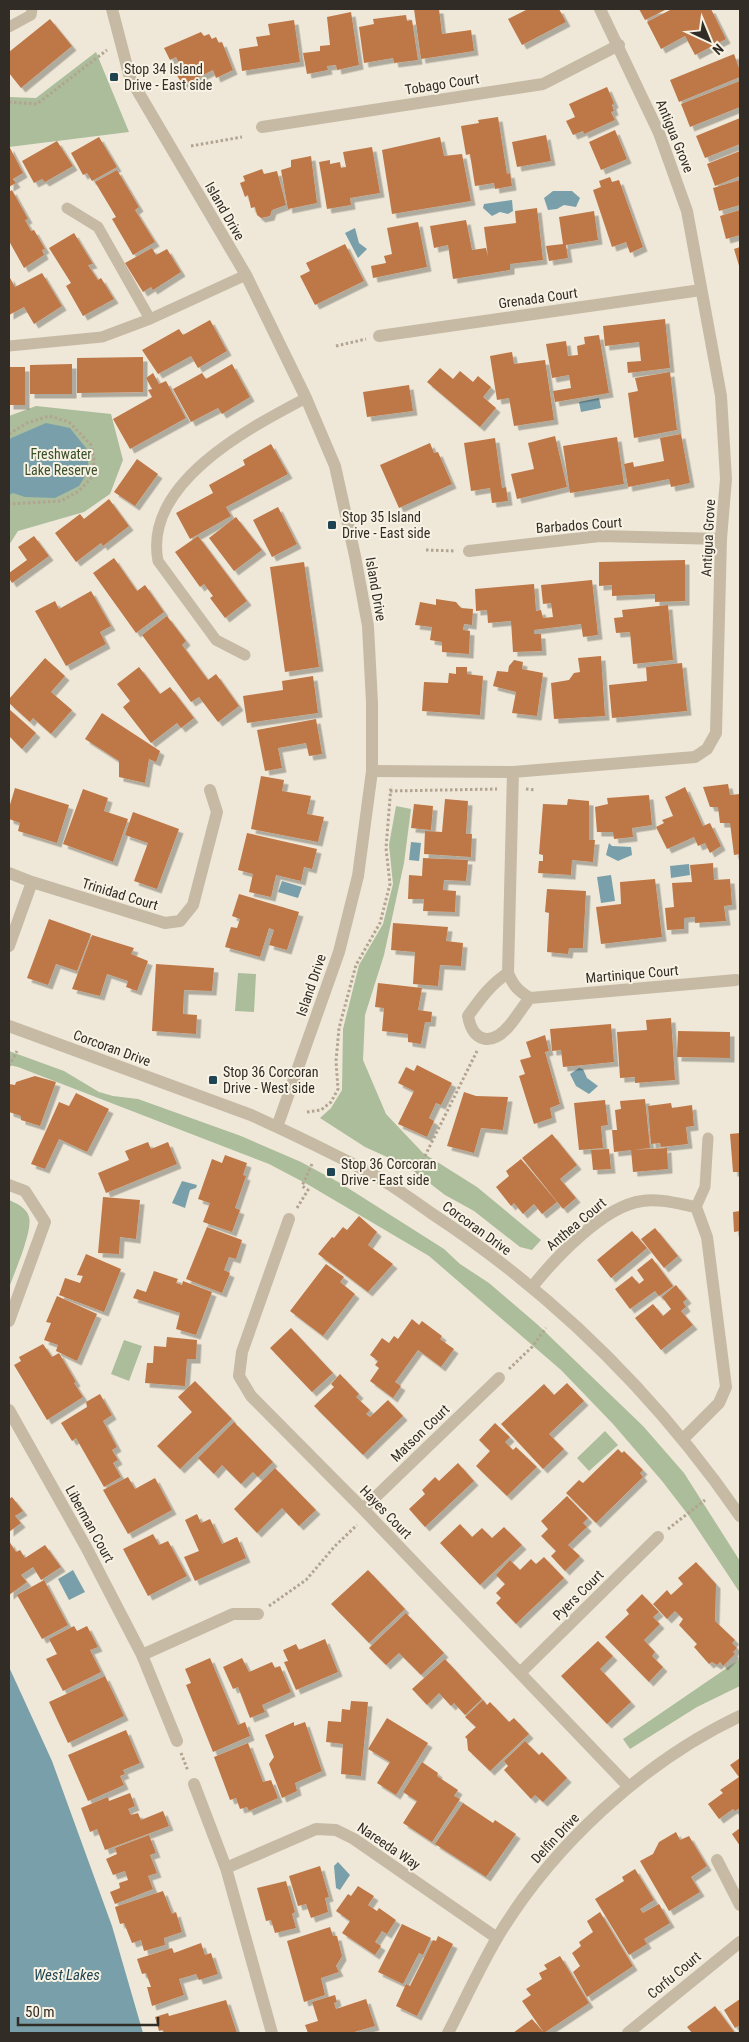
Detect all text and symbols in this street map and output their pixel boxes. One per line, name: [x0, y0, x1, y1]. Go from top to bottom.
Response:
north arrow: [684, 15, 734, 65]
text: N: [709, 41, 727, 58]
place label: Stop 34 Island Drive - East side: [124, 61, 213, 93]
street label: Tobago Court: [404, 70, 480, 98]
marker: Stop 34 Island Drive - East side: [108, 71, 120, 83]
street label: Antigua Grove: [653, 97, 697, 175]
street label: Island Drive: [202, 179, 248, 243]
street label: Grenada Court: [497, 285, 579, 311]
park label: Freshwater Lake Reserve: [24, 446, 98, 478]
street label: Antigua Grove: [698, 498, 718, 577]
place label: Stop 35 Island Drive - East side: [342, 509, 431, 541]
street label: Barbados Court: [535, 514, 623, 536]
marker: Stop 35 Island Drive - East side: [326, 519, 338, 531]
street label: Island Drive: [363, 556, 390, 623]
street label: Trinidad Court: [80, 875, 160, 913]
street label: Island Drive: [293, 951, 329, 1018]
street label: Martinique Court: [585, 962, 679, 986]
street label: Corcoran Drive: [71, 1027, 153, 1070]
place label: Stop 36 Corcoran Drive - West side: [223, 1064, 319, 1096]
marker: Stop 36 Corcoran Drive - West side: [207, 1074, 219, 1086]
place label: Stop 36 Corcoran Drive - East side: [341, 1156, 437, 1188]
marker: Stop 36 Corcoran Drive - East side: [325, 1166, 337, 1178]
street label: Anthea Court: [543, 1194, 609, 1254]
street label: Corcoran Drive: [439, 1198, 515, 1259]
street label: Matson Court: [387, 1401, 453, 1465]
street label: Hayes Court: [357, 1482, 415, 1542]
street label: Liberman Court: [62, 1483, 118, 1565]
street label: Pyers Court: [550, 1567, 606, 1623]
street label: Delfin Drive: [528, 1809, 582, 1866]
street label: Nareeda Way: [355, 1819, 424, 1873]
street label: Corfu Court: [644, 1948, 704, 2002]
water label: West Lakes: [34, 1966, 100, 1984]
scale bar: [18, 1994, 158, 2026]
text: 50 m: [25, 2003, 55, 2021]

